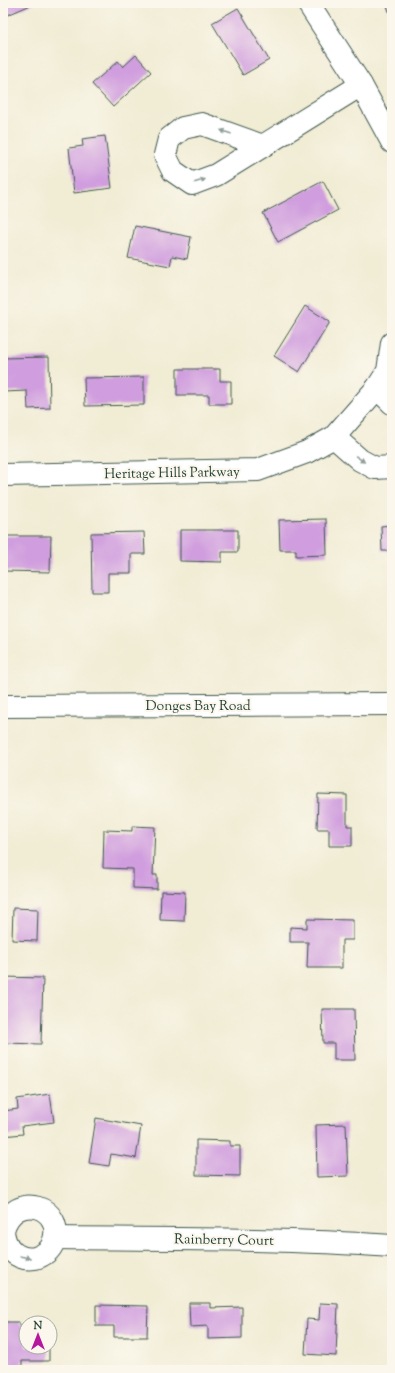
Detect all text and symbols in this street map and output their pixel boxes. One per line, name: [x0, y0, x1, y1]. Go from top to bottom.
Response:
one-way arrow: [220, 129, 232, 135]
one-way arrow: [195, 178, 207, 184]
one-way arrow: [355, 455, 365, 463]
street label: Heritage Hills Parkway: [104, 463, 240, 485]
street label: Donges Bay Road: [145, 697, 251, 717]
street label: Rainberry Court: [174, 1230, 274, 1252]
one-way arrow: [19, 1254, 32, 1260]
north arrow: [18, 1315, 58, 1355]
text: N: [33, 1318, 43, 1334]

